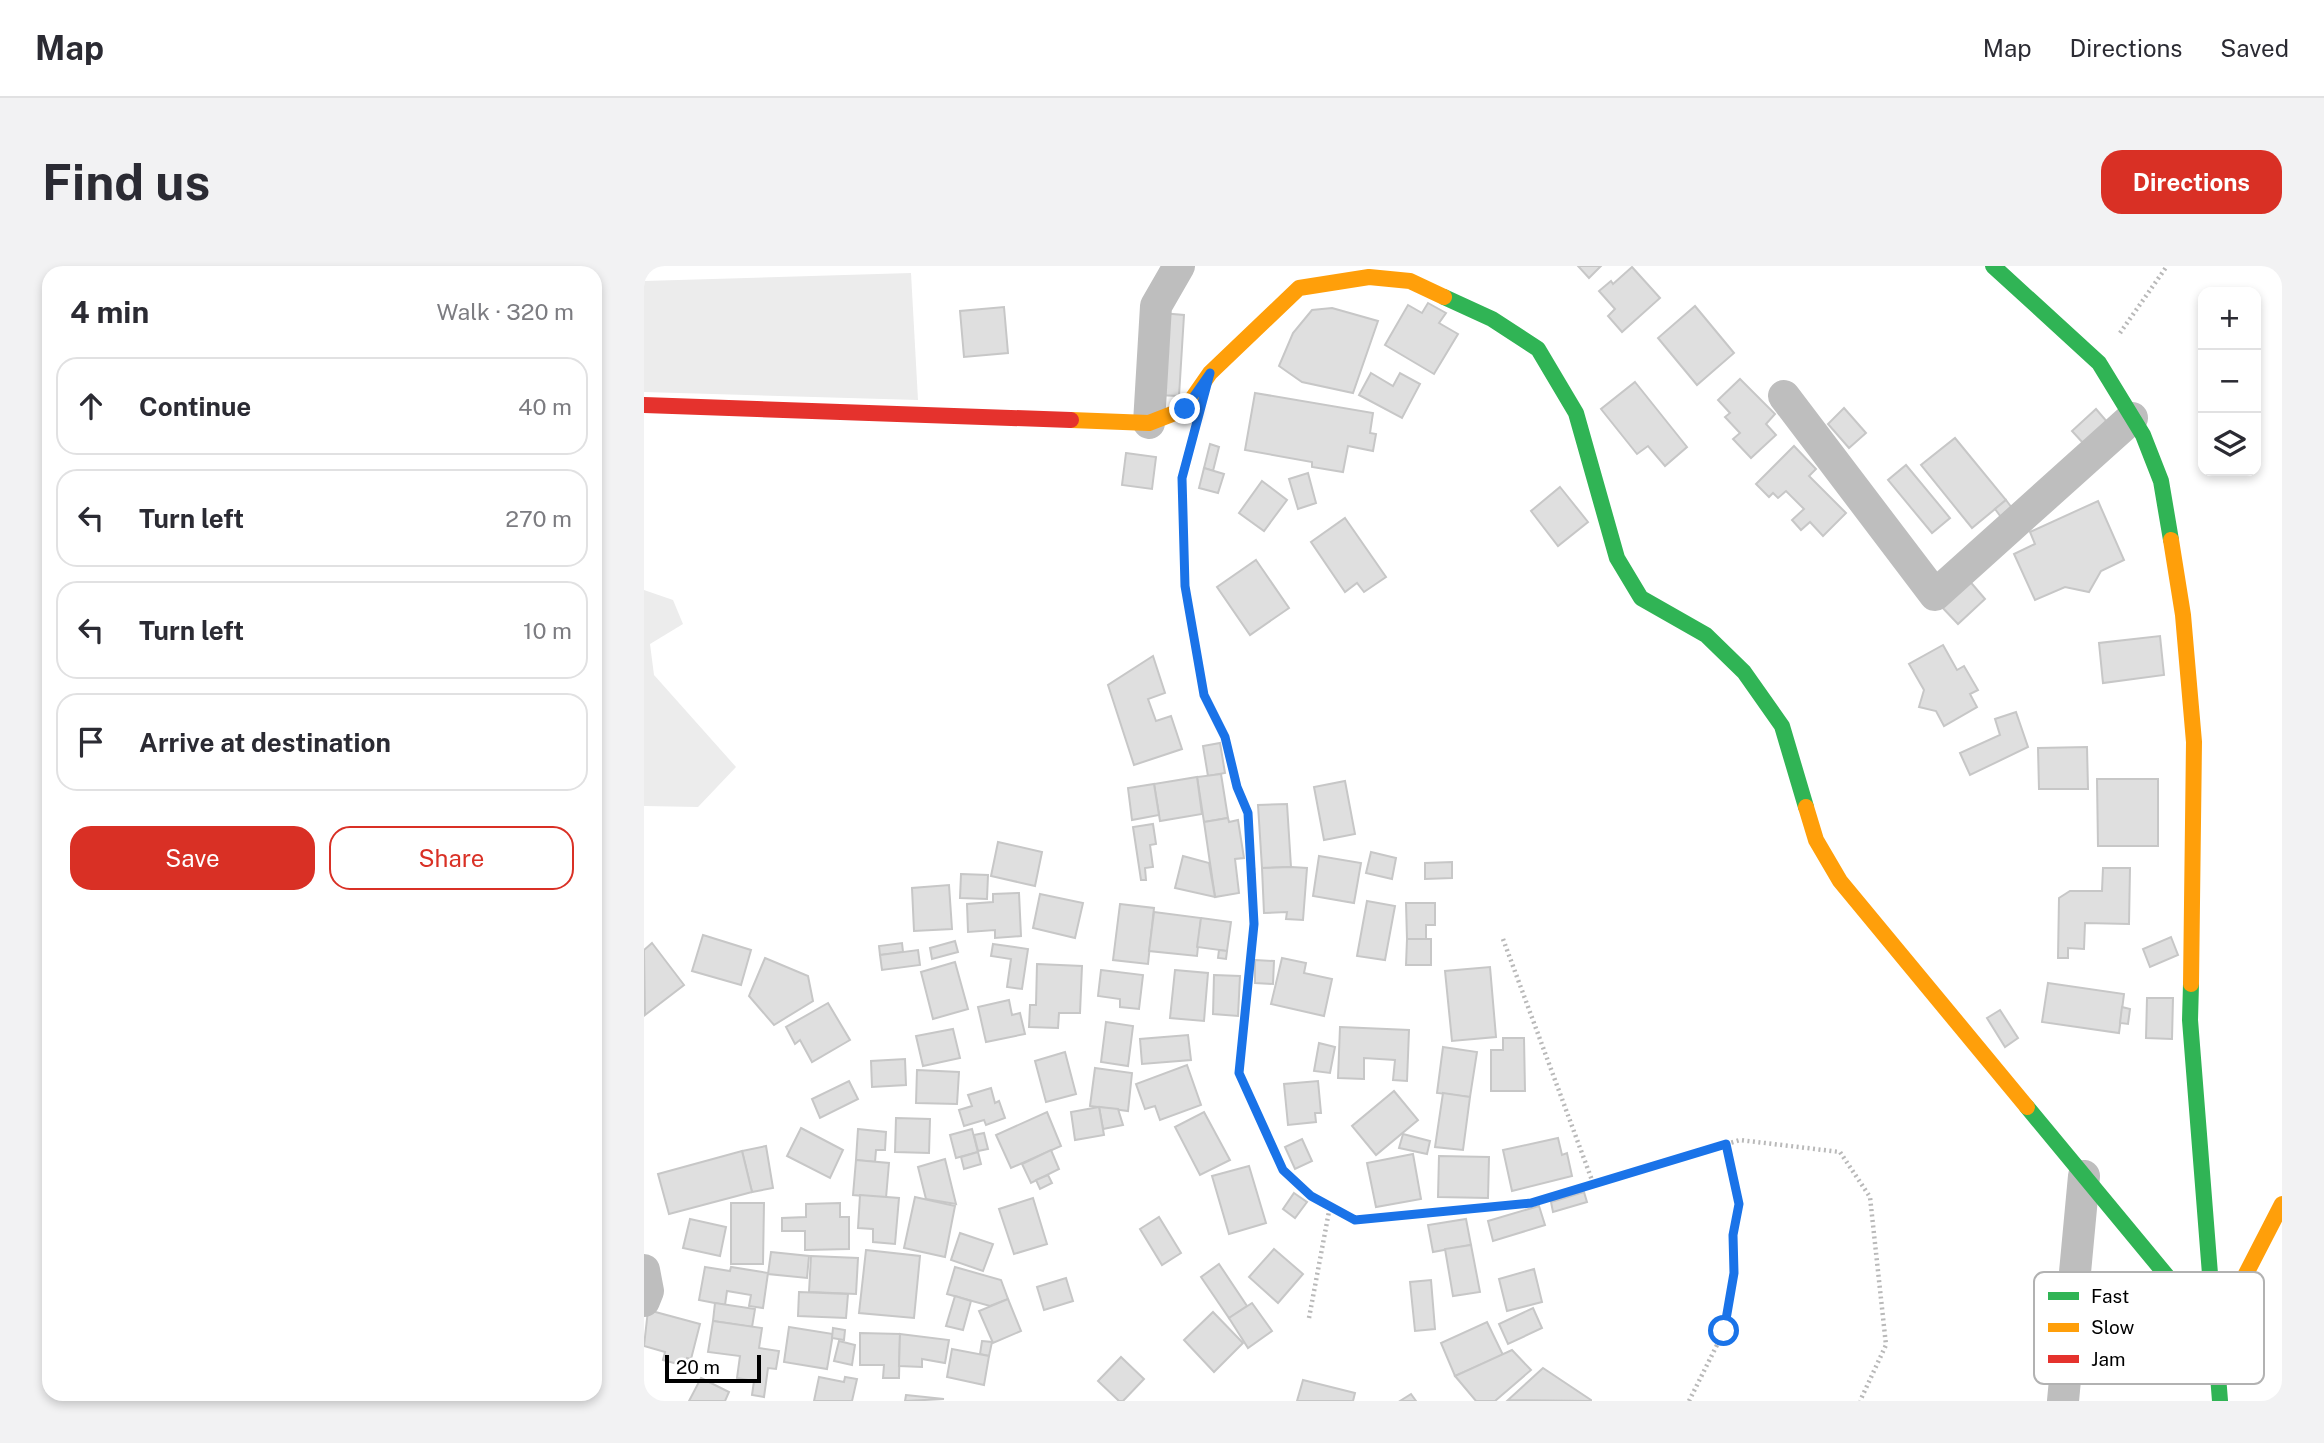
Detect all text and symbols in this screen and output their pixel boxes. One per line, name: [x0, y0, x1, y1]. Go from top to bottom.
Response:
text: Map: [35, 29, 104, 67]
text: Map: [1983, 34, 2032, 62]
text: Directions: [2070, 34, 2182, 62]
text: Saved: [2220, 34, 2289, 62]
button: Directions: [2101, 150, 2282, 214]
text: Find us: [42, 153, 210, 211]
map controls: [2198, 287, 2261, 476]
button: +: [2198, 287, 2261, 350]
text: 4 min: [70, 294, 149, 330]
text: Walk · 320 m: [437, 298, 574, 325]
button: −: [2198, 350, 2261, 413]
icon: ahead: [72, 387, 110, 425]
text: Continue: [139, 391, 251, 422]
text: 40 m: [518, 393, 572, 420]
route end: [1169, 393, 1200, 424]
button: layers: [2198, 413, 2261, 476]
icon: left: [72, 499, 110, 537]
text: Turn left: [139, 503, 244, 534]
text: 270 m: [505, 505, 572, 532]
icon: left: [72, 611, 110, 649]
text: Turn left: [139, 615, 244, 646]
text: 10 m: [523, 617, 572, 644]
icon: arrive: [72, 723, 110, 761]
text: Arrive at destination: [139, 727, 391, 758]
button: Save: [70, 826, 315, 890]
button: Share: [329, 826, 574, 890]
legend: [2034, 1272, 2264, 1384]
text: Fast: [2091, 1285, 2129, 1307]
route start: [1708, 1315, 1739, 1346]
text: Slow: [2091, 1316, 2135, 1338]
text: Jam: [2091, 1348, 2125, 1370]
scale bar: [665, 1352, 761, 1384]
text: 20 m: [676, 1356, 720, 1378]

